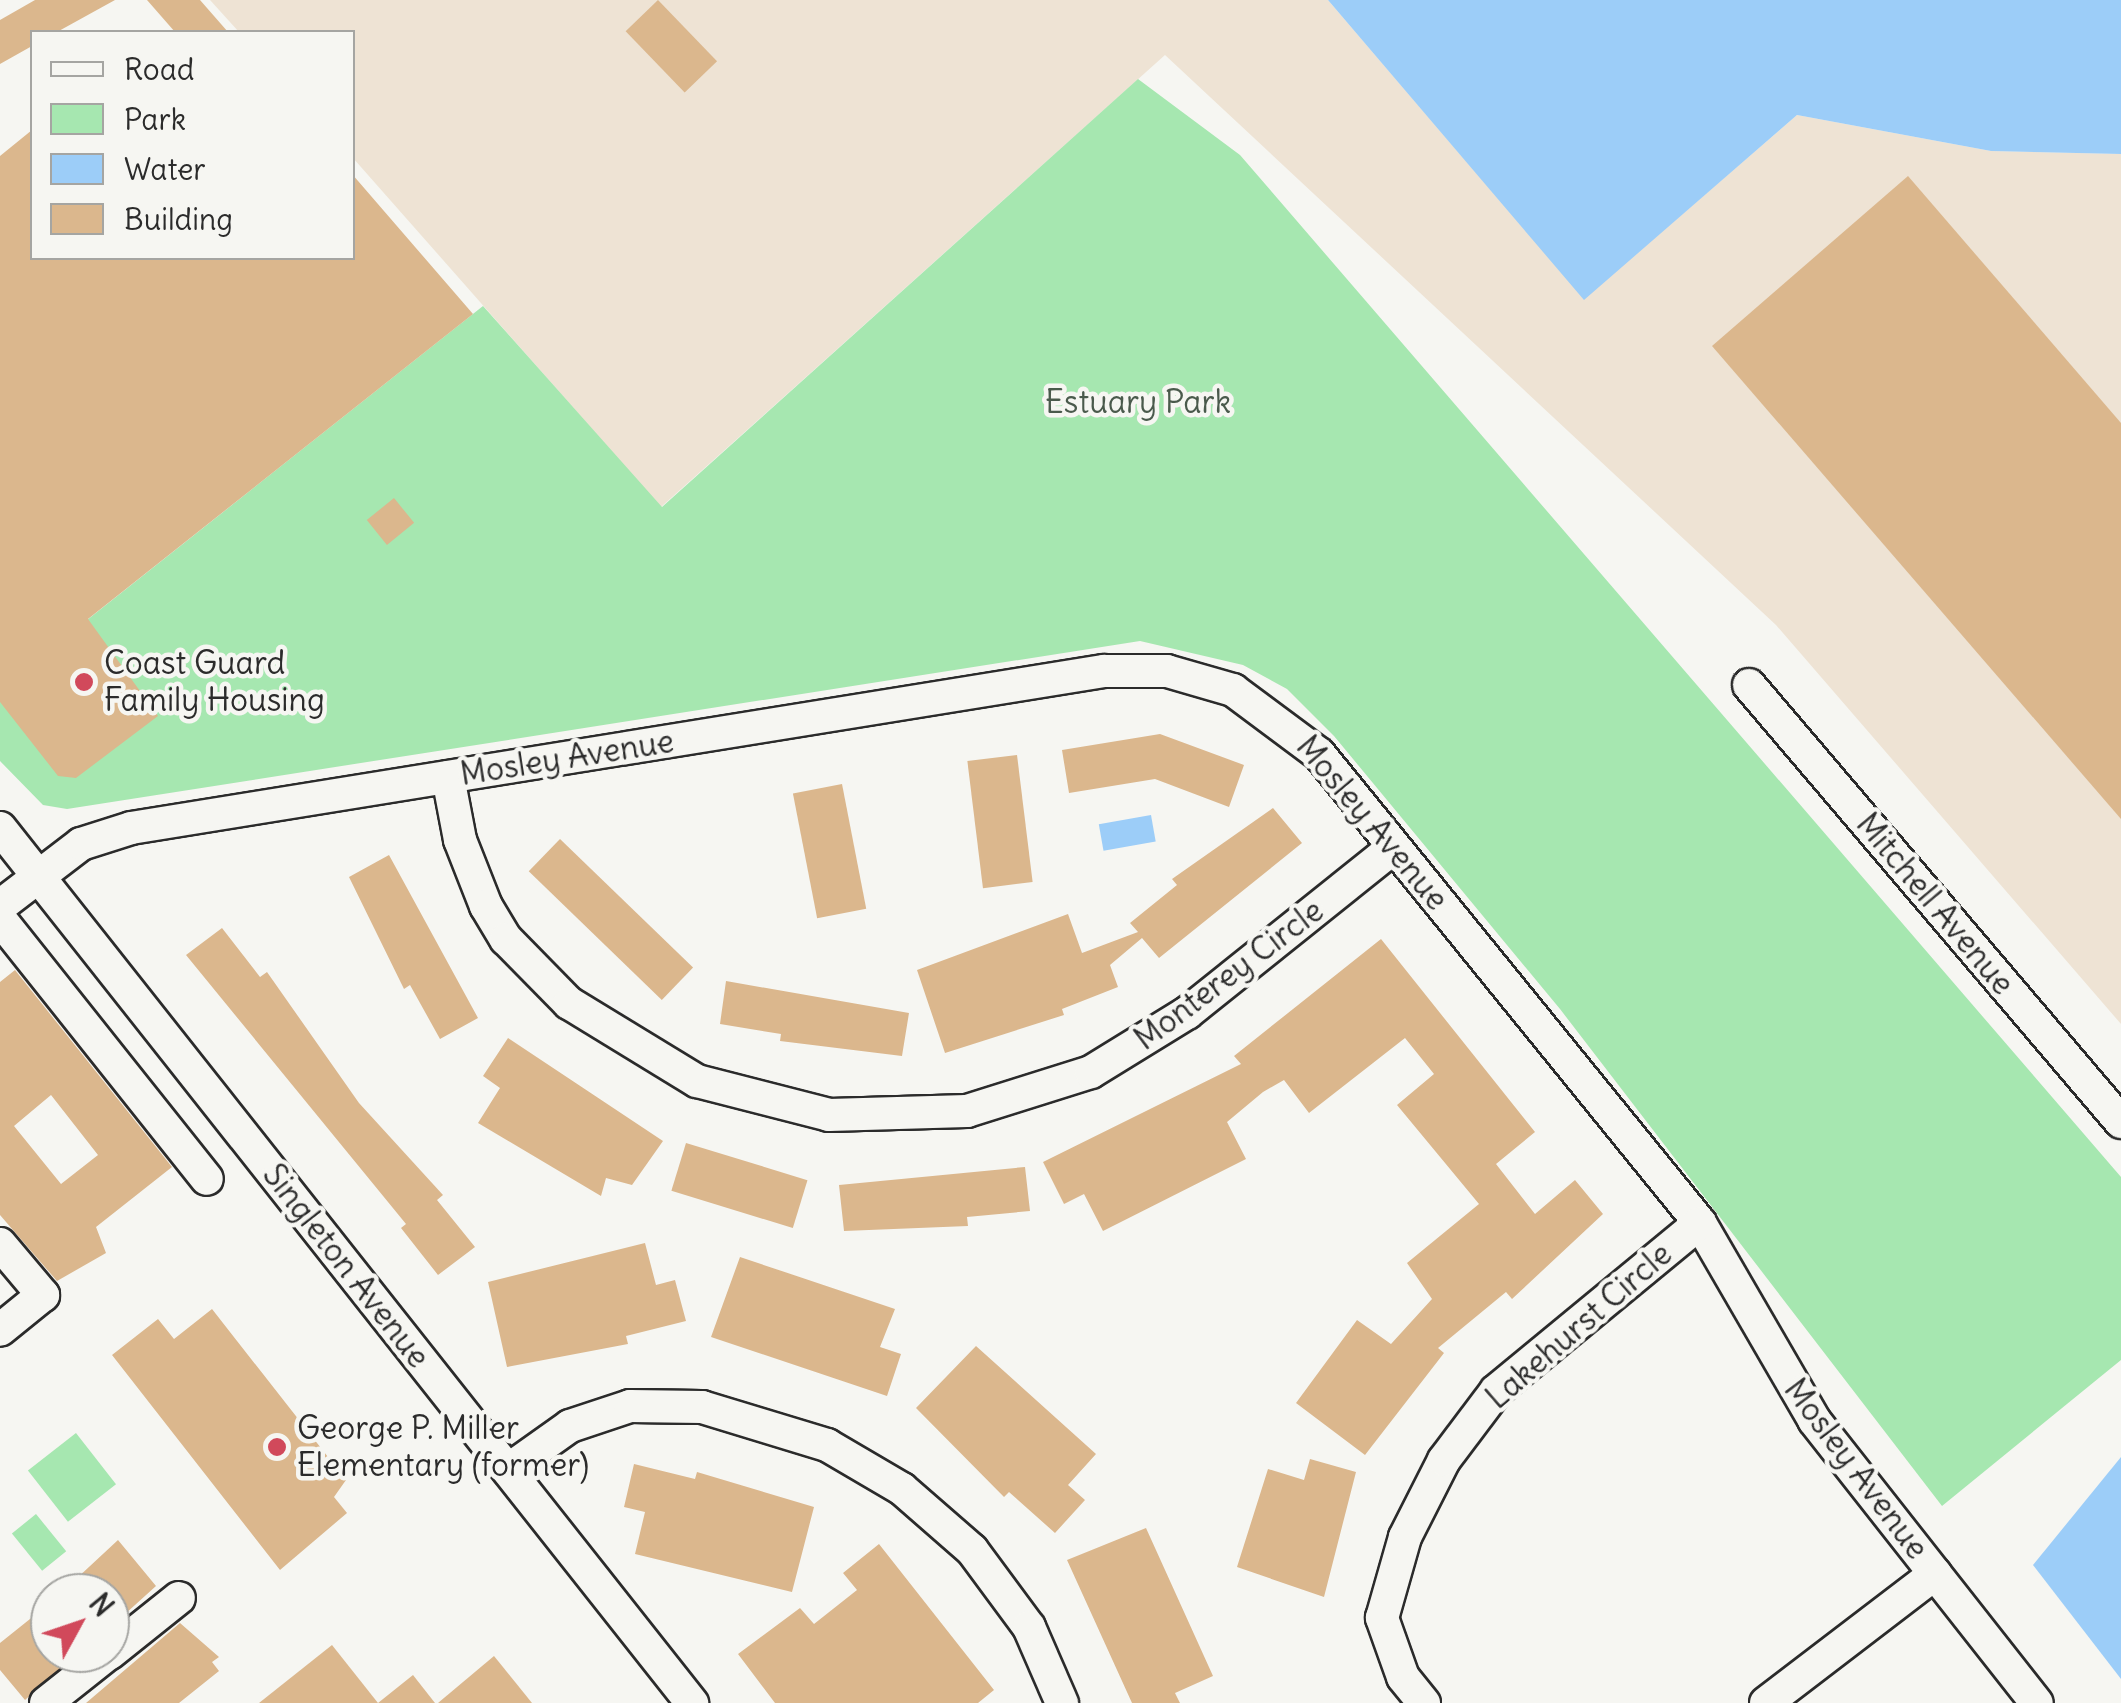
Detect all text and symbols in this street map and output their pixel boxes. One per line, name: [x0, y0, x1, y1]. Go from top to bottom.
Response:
legend: [30, 30, 355, 260]
text: Road: [124, 50, 194, 88]
text: Park: [124, 100, 186, 138]
text: Water: [124, 150, 206, 188]
text: Building: [124, 200, 233, 238]
park label: Estuary Park: [1045, 383, 1231, 421]
place label: Coast Guard Family Housing: [104, 645, 325, 720]
marker: Coast Guard Family Housing: [73, 671, 95, 693]
street label: Mosley Avenue: [457, 722, 677, 794]
street label: Mosley Avenue: [1288, 728, 1456, 918]
street label: Mitchell Avenue: [1848, 805, 2022, 1003]
street label: Monterey Circle: [1127, 892, 1331, 1058]
street label: Singleton Avenue: [255, 1156, 437, 1376]
street label: Lakehurst Circle: [1478, 1235, 1680, 1417]
street label: Mosley Avenue: [1776, 1371, 1936, 1567]
place label: George P. Miller Elementary (former): [297, 1410, 589, 1485]
marker: George P. Miller Elementary (former): [266, 1436, 288, 1458]
north arrow: [30, 1573, 130, 1673]
text: N: [81, 1586, 121, 1624]

